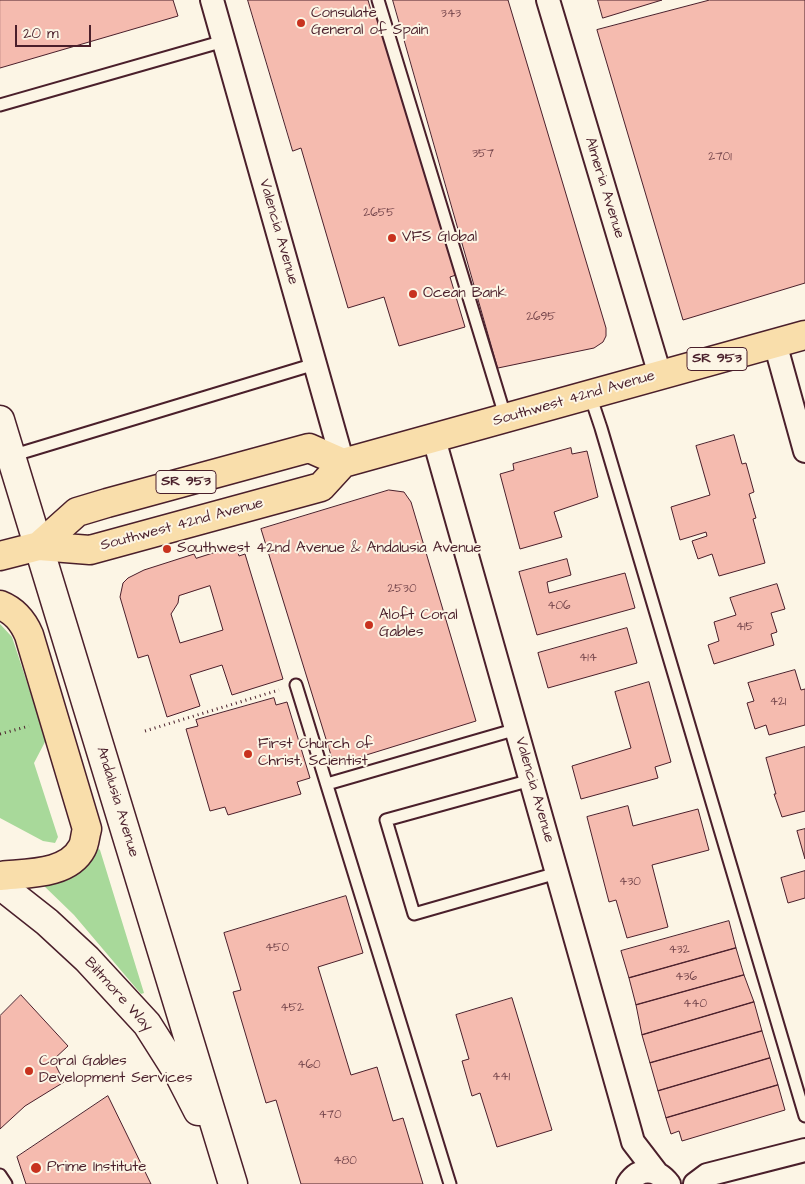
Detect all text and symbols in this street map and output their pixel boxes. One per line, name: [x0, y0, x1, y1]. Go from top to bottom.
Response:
place label: Consulate General of Spain: [311, 5, 428, 40]
house number: 343: [441, 7, 461, 21]
scale bar: [18, 15, 94, 47]
marker: Consulate General of Spain: [295, 17, 307, 29]
text: 20 m: [23, 23, 59, 44]
street label: Almeria Avenue: [580, 135, 628, 241]
house number: 357: [472, 147, 494, 161]
house number: 2701: [708, 150, 732, 164]
street label: Valencia Avenue: [254, 177, 302, 287]
house number: 2655: [363, 206, 395, 220]
place label: VFS Global: [402, 229, 477, 247]
marker: VFS Global: [386, 232, 398, 244]
place label: Ocean Bank: [423, 285, 507, 303]
marker: Ocean Bank: [407, 288, 419, 300]
house number: 2695: [526, 310, 556, 324]
road number: SR 953: [687, 348, 747, 370]
street label: Southwest 42nd Avenue: [491, 367, 657, 431]
road number: SR 953: [156, 471, 216, 494]
street label: Southwest 42nd Avenue: [99, 495, 265, 555]
place label: Southwest 42nd Avenue & Andalusia Avenue: [177, 540, 481, 558]
marker: Southwest 42nd Avenue & Andalusia Avenue: [161, 543, 173, 555]
house number: 2530: [387, 582, 417, 596]
house number: 406: [547, 599, 571, 613]
place label: Aloft Coral Gables: [379, 607, 458, 642]
marker: Aloft Coral Gables: [363, 619, 375, 631]
house number: 415: [736, 620, 754, 634]
house number: 414: [579, 651, 597, 665]
house number: 421: [770, 695, 786, 709]
street label: Valencia Avenue: [510, 735, 558, 845]
place label: First Church of Christ, Scientist: [258, 736, 373, 771]
street label: Andalusia Avenue: [92, 745, 142, 859]
marker: First Church of Christ, Scientist: [242, 748, 254, 760]
house number: 430: [619, 875, 641, 889]
house number: 450: [265, 941, 289, 955]
house number: 432: [668, 943, 690, 957]
street label: Biltmore Way: [80, 954, 156, 1036]
house number: 436: [675, 970, 697, 984]
house number: 440: [683, 997, 707, 1011]
house number: 452: [280, 1001, 304, 1015]
place label: Coral Gables Development Services: [39, 1053, 192, 1088]
house number: 460: [297, 1058, 321, 1072]
marker: Coral Gables Development Services: [23, 1065, 35, 1077]
house number: 441: [492, 1070, 510, 1084]
house number: 470: [318, 1108, 342, 1122]
house number: 480: [333, 1154, 357, 1168]
place label: Prime Institute: [47, 1159, 146, 1177]
marker: Prime Institute: [29, 1161, 43, 1175]

